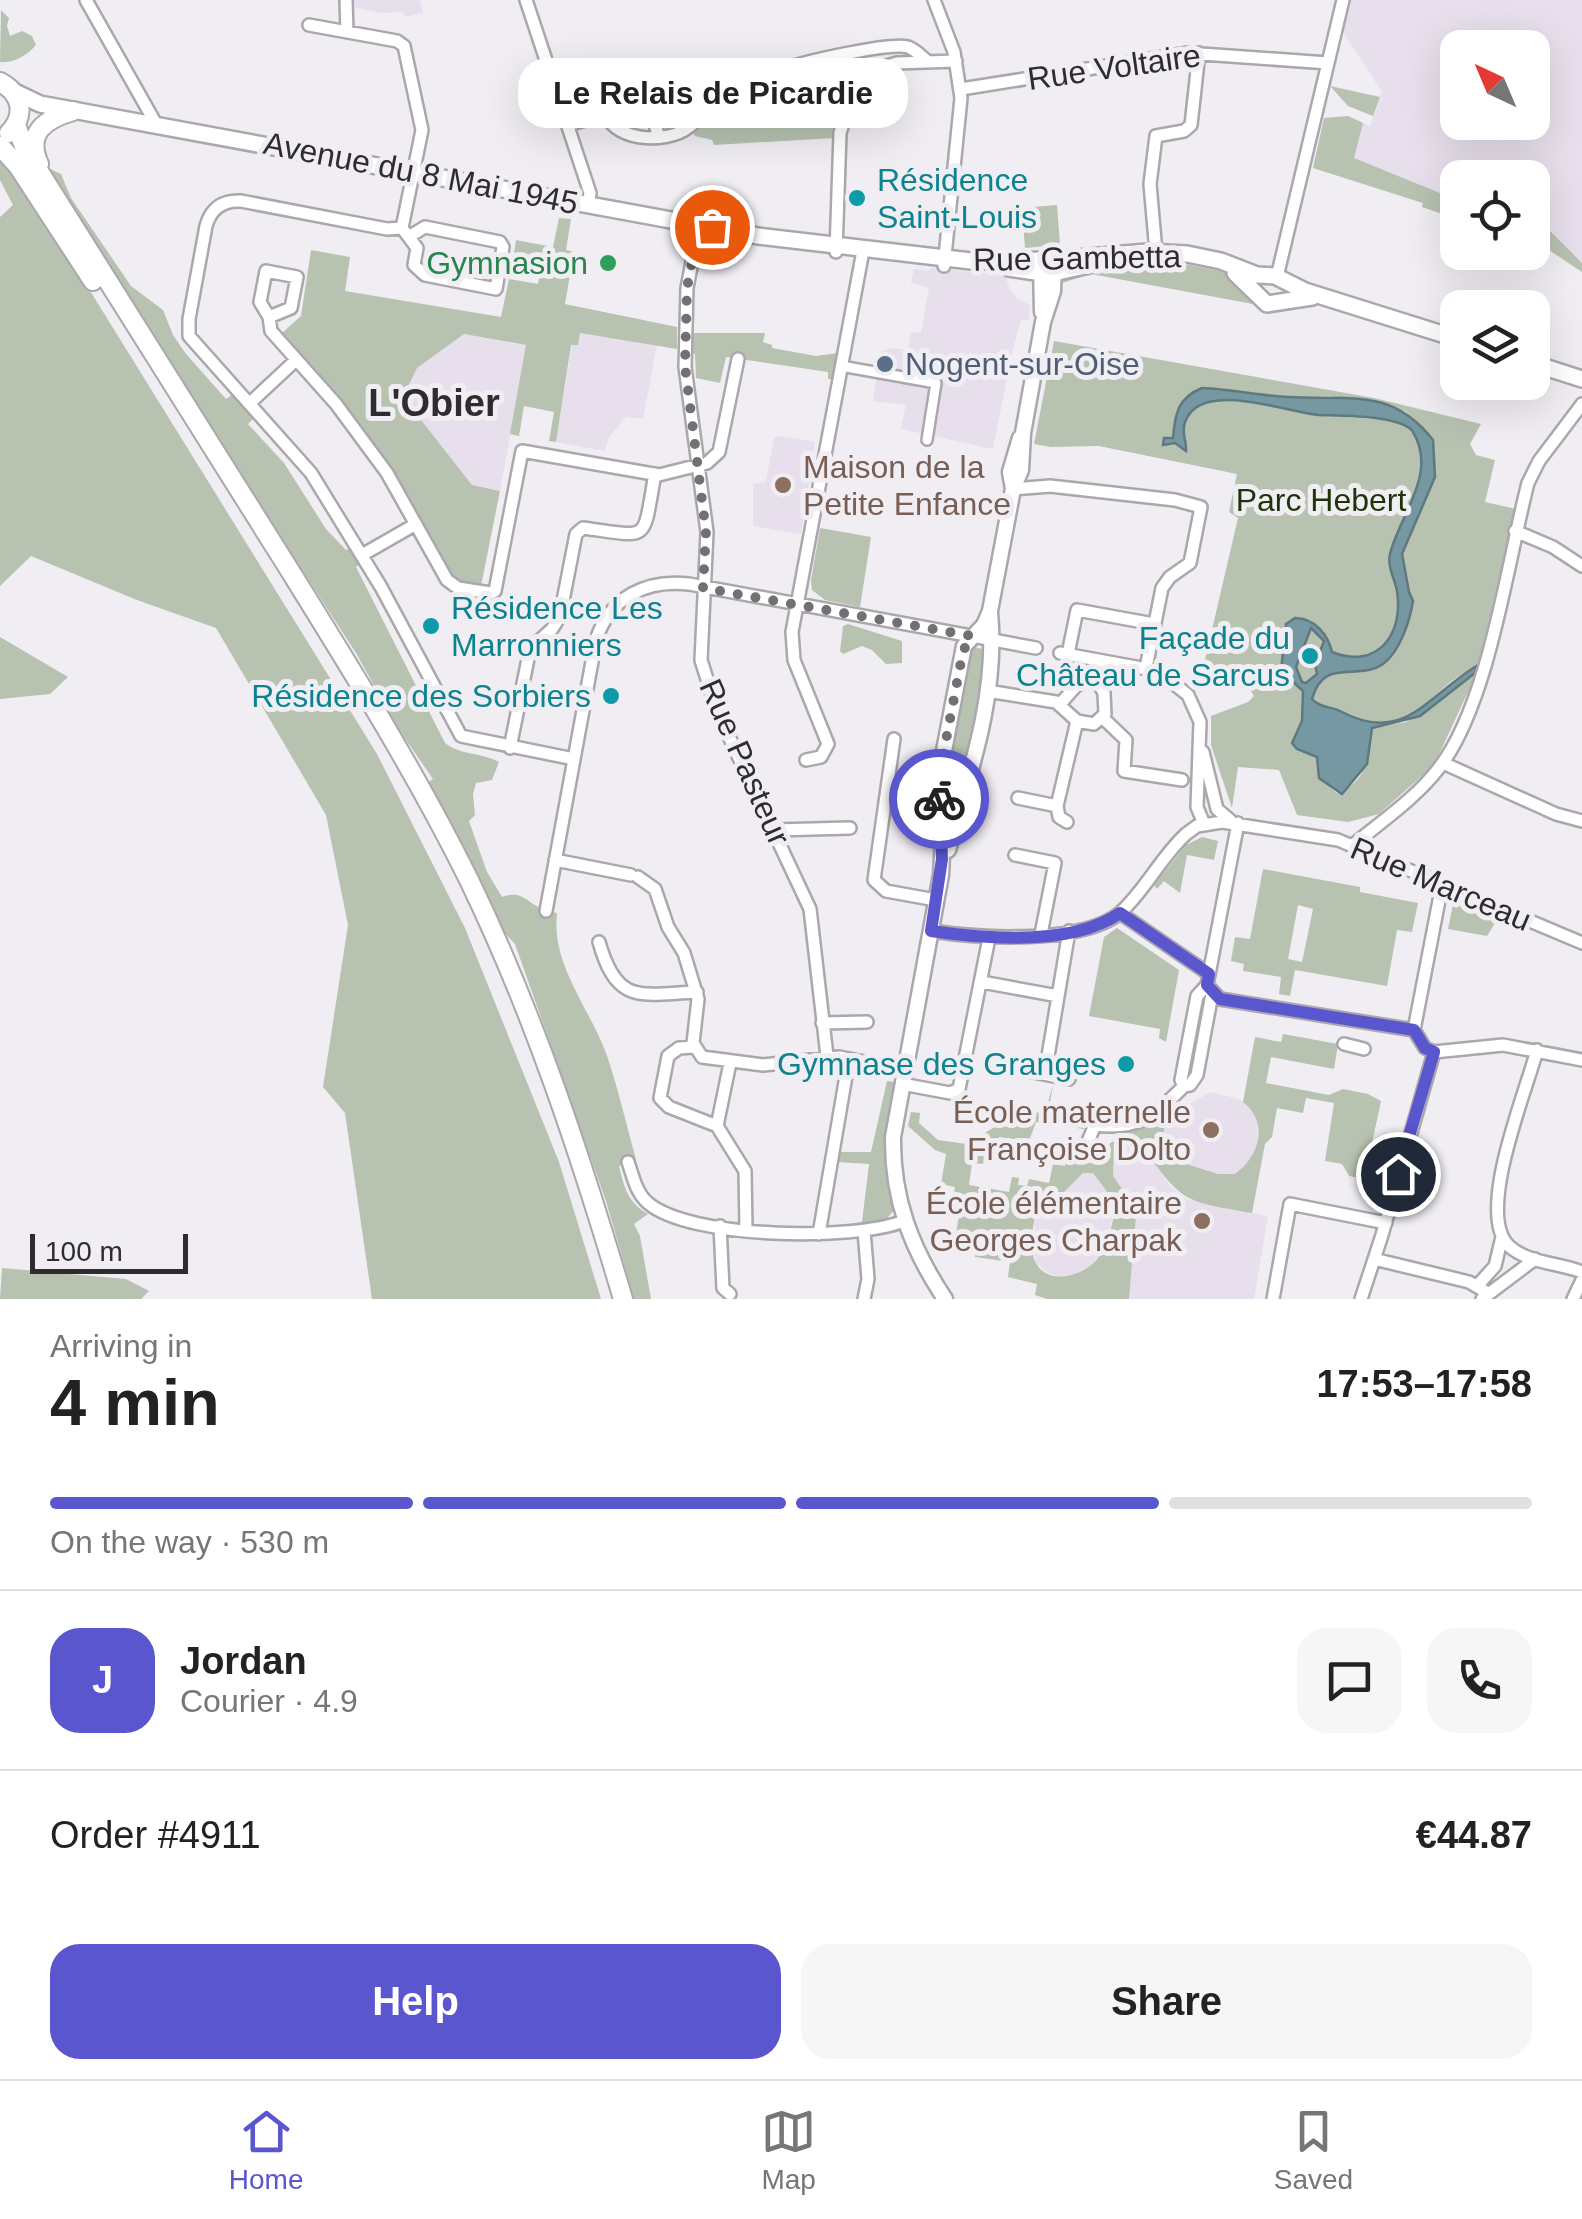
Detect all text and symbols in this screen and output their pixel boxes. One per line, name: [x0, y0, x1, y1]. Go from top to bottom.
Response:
north arrow: [1440, 30, 1550, 140]
map controls: [1440, 30, 1550, 400]
street label: Rue Voltaire: [1025, 37, 1203, 97]
callout: Le Relais de Picardie: [517, 57, 907, 127]
text: Le Relais de Picardie: [553, 75, 873, 111]
street label: Avenue du 8 Mai 1945: [261, 125, 581, 221]
button: locate: [1440, 160, 1550, 270]
place label: Résidence Saint-Louis: [877, 162, 1037, 235]
pin: [670, 185, 755, 270]
marker: Résidence Saint-Louis: [846, 187, 868, 209]
icon: bag: [685, 200, 740, 255]
street label: Rue Gambetta: [973, 238, 1182, 278]
place label: Gymnasion: [426, 245, 588, 281]
marker: Gymnasion: [597, 252, 619, 274]
button: layers: [1440, 290, 1550, 400]
place label: Nogent-sur-Oise: [905, 346, 1140, 382]
marker: Nogent-sur-Oise: [874, 353, 896, 375]
district label: L'Obier: [368, 382, 500, 424]
place label: Maison de la Petite Enfance: [803, 449, 1011, 522]
marker: Maison de la Petite Enfance: [772, 474, 794, 496]
park label: Parc Hebert: [1236, 482, 1406, 518]
place label: Résidence Les Marronniers: [451, 590, 663, 663]
marker: Résidence Les Marronniers: [420, 615, 442, 637]
place label: Façade du Château de Sarcus: [1016, 620, 1290, 693]
marker: Façade du Château de Sarcus: [1299, 645, 1321, 667]
street label: Rue Pasteur: [692, 673, 798, 851]
place label: Résidence des Sorbiers: [251, 678, 591, 714]
marker: Résidence des Sorbiers: [600, 685, 622, 707]
courier: [889, 749, 989, 849]
icon: bike: [912, 772, 967, 827]
street label: Rue Marceau: [1346, 830, 1536, 938]
place label: Gymnase des Granges: [777, 1046, 1106, 1082]
marker: Gymnase des Granges: [1115, 1053, 1137, 1075]
place label: École maternelle Françoise Dolto: [953, 1094, 1191, 1167]
marker: École maternelle Françoise Dolto: [1200, 1119, 1222, 1141]
pin: [1356, 1132, 1441, 1217]
icon: home: [1371, 1147, 1426, 1202]
place label: École élémentaire Georges Charpak: [926, 1185, 1183, 1258]
marker: École élémentaire Georges Charpak: [1191, 1210, 1213, 1232]
scale bar: [30, 1229, 188, 1274]
text: 100 m: [45, 1236, 123, 1267]
text: Arriving in: [50, 1328, 192, 1364]
text: 17:53–17:58: [1316, 1363, 1532, 1405]
text: 4 min: [50, 1366, 220, 1439]
text: On the way · 530 m: [50, 1524, 329, 1560]
button: chat: [1297, 1628, 1402, 1733]
button: phone: [1427, 1628, 1532, 1733]
text: Jordan: [180, 1640, 307, 1682]
text: J: [92, 1659, 113, 1701]
text: Courier · 4.9: [180, 1683, 358, 1719]
text: Order #4911: [50, 1814, 261, 1856]
text: €44.87: [1416, 1814, 1532, 1856]
button: Help: [50, 1944, 781, 2059]
button: Share: [801, 1944, 1532, 2059]
tab: Home: [229, 2104, 304, 2196]
tab: Map: [761, 2104, 816, 2196]
tab: Saved: [1274, 2104, 1353, 2196]

